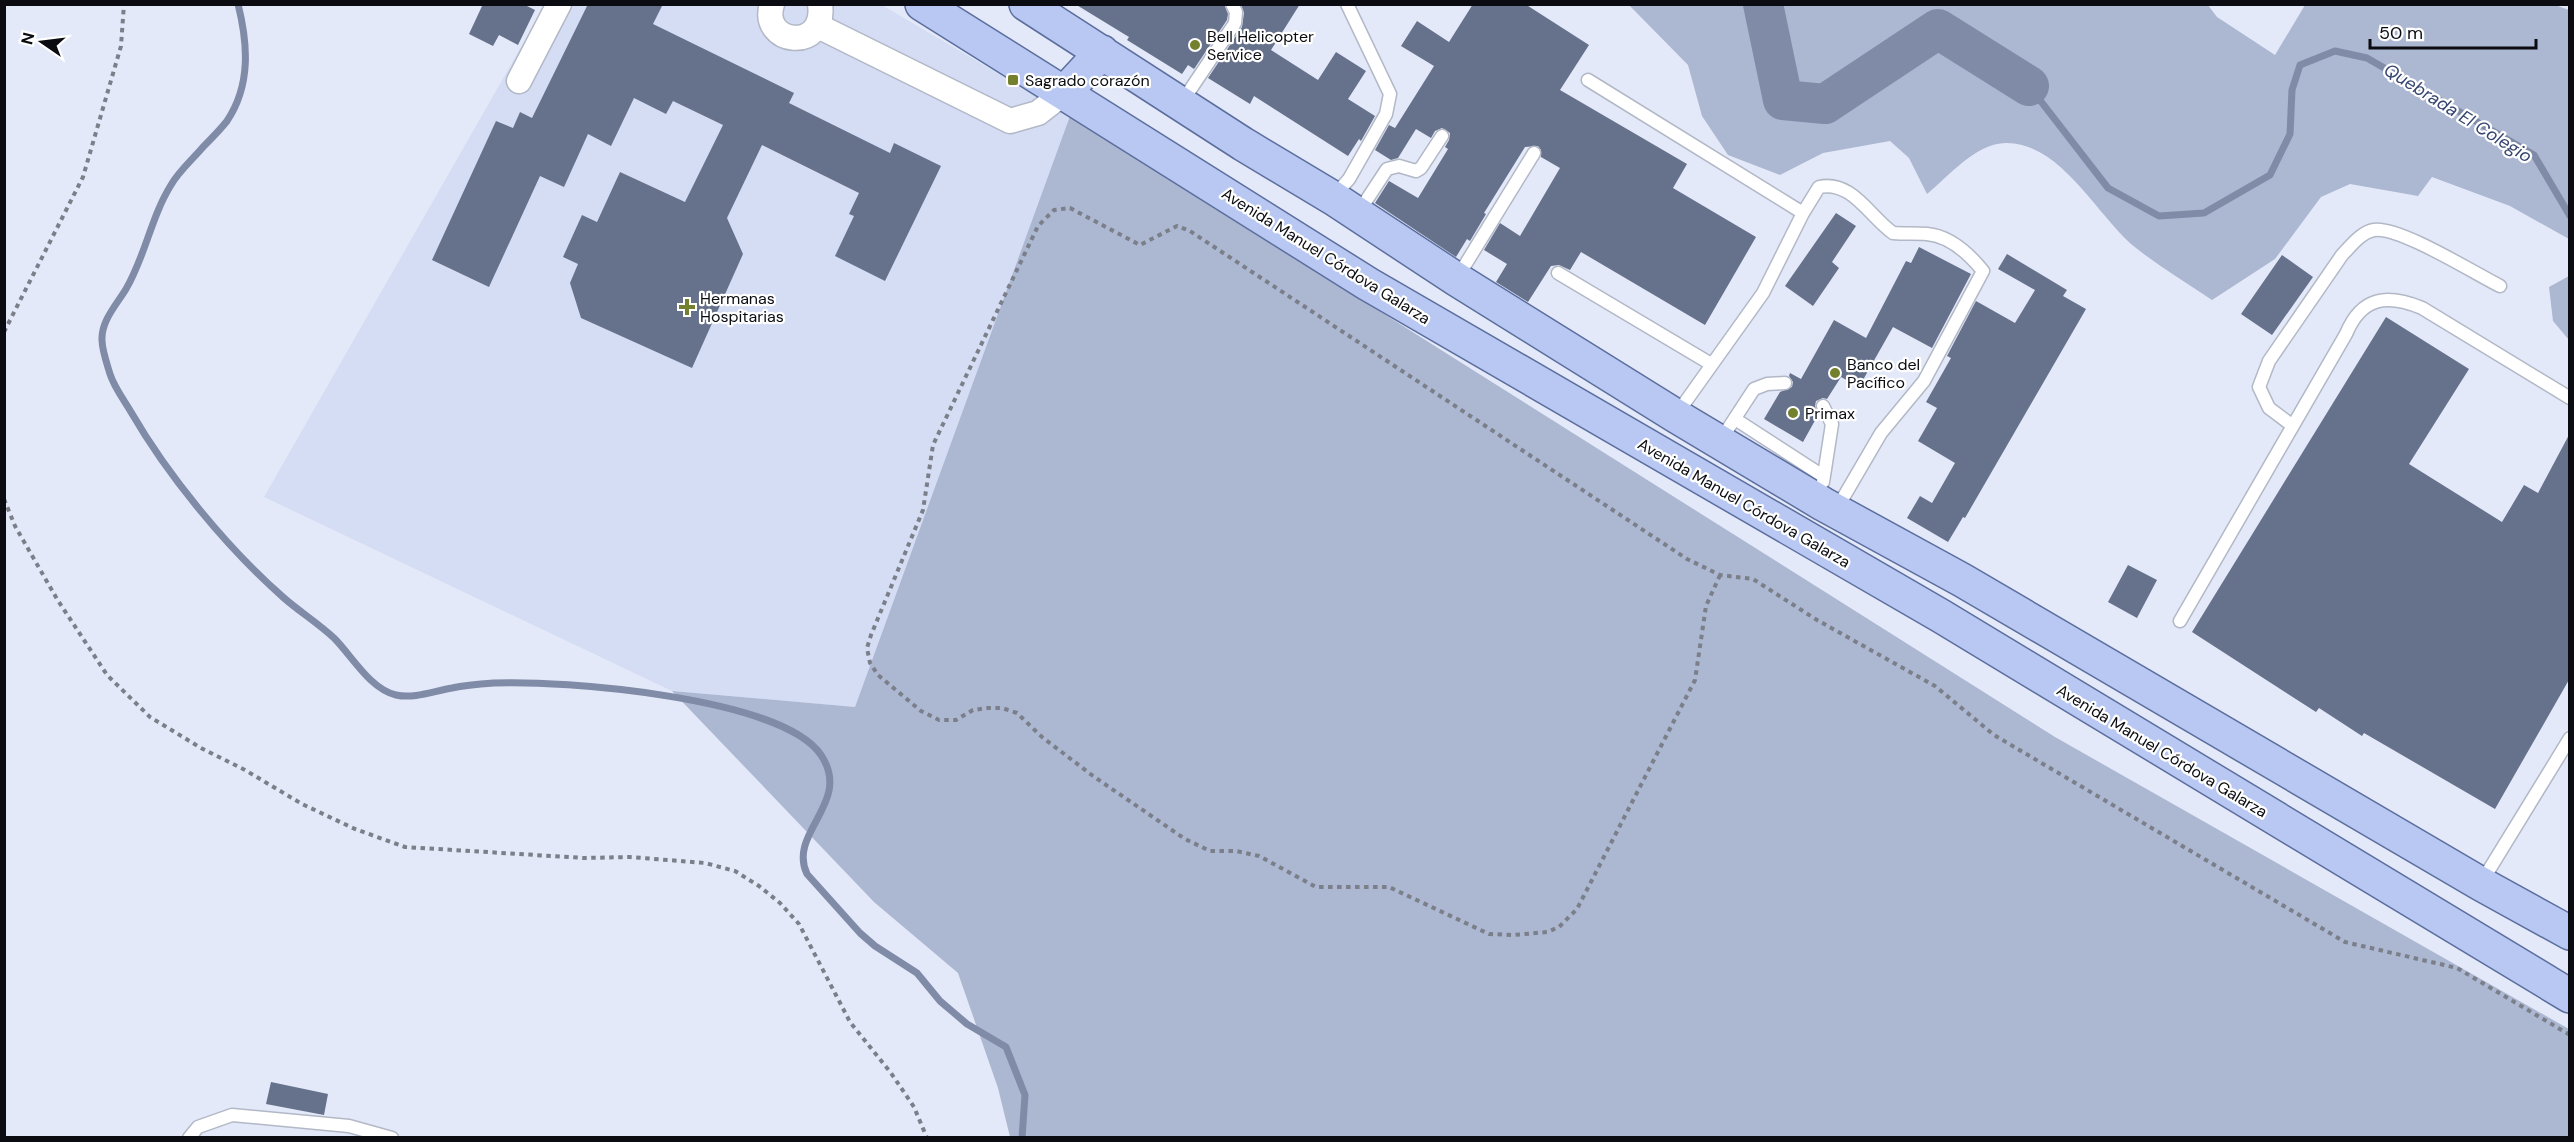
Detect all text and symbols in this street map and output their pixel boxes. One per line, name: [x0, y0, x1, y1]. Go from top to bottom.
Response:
north arrow: [12, 12, 72, 72]
scale bar: [2370, 12, 2536, 50]
text: 50 m: [2379, 21, 2423, 45]
place label: Bell Helicopter Service: [1207, 26, 1314, 65]
text: N: [16, 30, 40, 47]
marker: Bell Helicopter Service: [1188, 38, 1202, 52]
water label: Quebrada El Colegio: [2379, 58, 2537, 168]
place label: Sagrado corazón: [1025, 70, 1150, 91]
marker: Sagrado corazón: [1006, 73, 1020, 87]
street label: Avenida Manuel Córdova Galarza: [1218, 183, 1434, 329]
place label: Hermanas Hospitarias: [700, 288, 784, 327]
marker: Hermanas Hospitarias: [678, 298, 696, 316]
place label: Banco del Pacífico: [1847, 354, 1920, 393]
marker: Banco del Pacífico: [1828, 366, 1842, 380]
place label: Primax: [1805, 403, 1855, 424]
marker: Primax: [1786, 406, 1800, 420]
street label: Avenida Manuel Córdova Galarza: [1634, 433, 1854, 573]
street label: Avenida Manuel Córdova Galarza: [2053, 680, 2271, 822]

